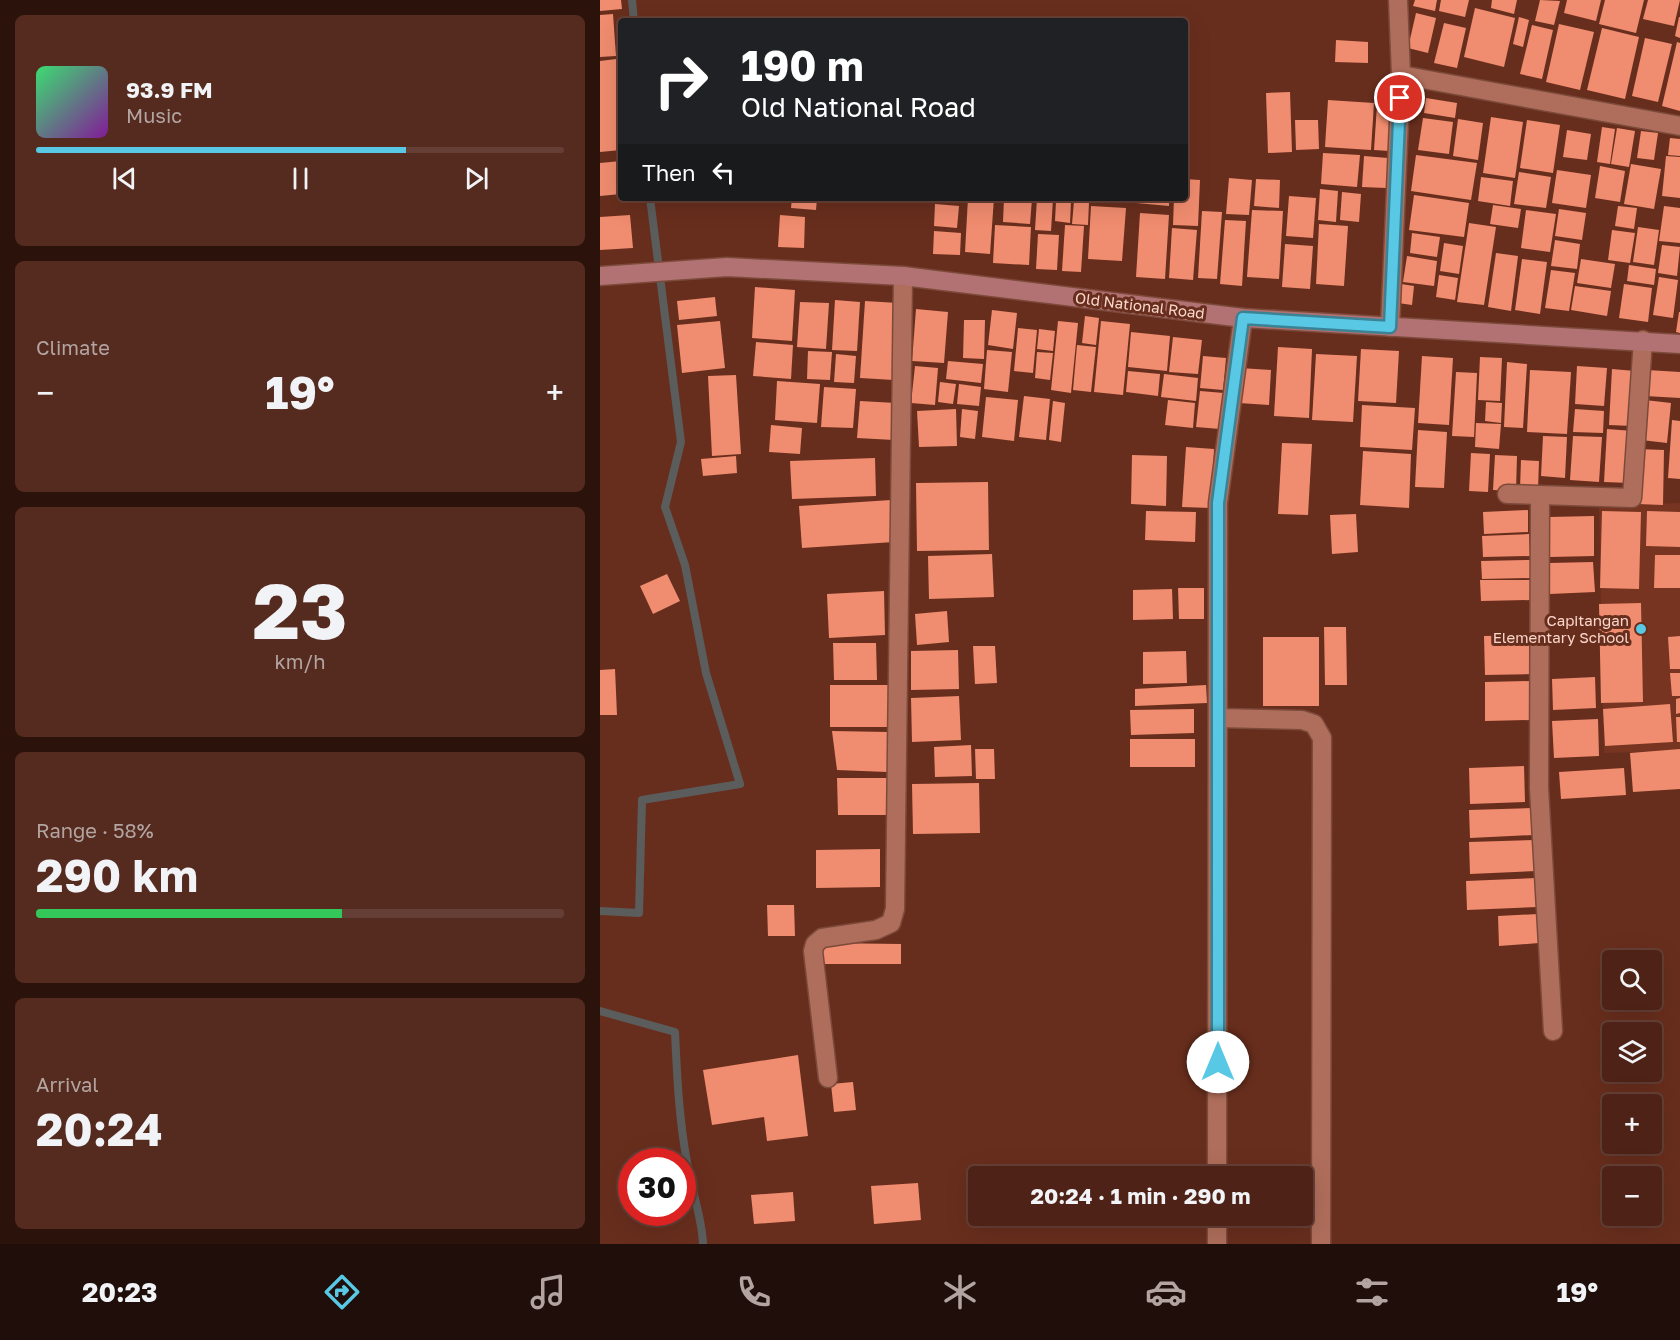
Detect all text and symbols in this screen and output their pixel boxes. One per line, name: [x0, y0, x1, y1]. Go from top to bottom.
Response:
text: 190 m: [741, 40, 864, 90]
icon: right: [642, 42, 720, 120]
pin: [1374, 72, 1425, 123]
text: 93.9 FM: [126, 76, 213, 103]
icon: arrive: [1383, 81, 1416, 114]
text: Old National Road: [741, 91, 976, 123]
text: Music: [126, 103, 182, 127]
icon: left: [707, 156, 740, 189]
text: Then: [642, 159, 695, 186]
icon: previous: [108, 162, 141, 195]
icon: pause: [284, 162, 317, 195]
icon: next: [460, 162, 493, 195]
street label: Old National Road: [1074, 288, 1206, 322]
text: Climate: [36, 335, 110, 359]
text: 19°: [265, 365, 335, 419]
text: −: [36, 373, 54, 412]
text: +: [546, 373, 564, 412]
text: 23: [252, 563, 348, 656]
place label: Capitangan Elementary School: [1493, 611, 1629, 646]
marker: Capitangan Elementary School: [1634, 622, 1648, 636]
text: km/h: [275, 649, 325, 673]
text: Range · 58%: [36, 818, 154, 842]
text: 290 km: [36, 848, 198, 902]
map controls: [1602, 950, 1662, 1226]
button: search: [1602, 950, 1662, 1010]
button: layers: [1602, 1022, 1662, 1082]
position arrow: [1186, 1030, 1250, 1094]
text: Arrival: [36, 1072, 99, 1096]
button: +: [1602, 1094, 1662, 1154]
text: 20:24: [36, 1102, 163, 1156]
speed limit sign: 30: [618, 1148, 696, 1226]
button: −: [1602, 1166, 1662, 1226]
text: 20:24 · 1 min · 290 m: [1031, 1182, 1250, 1209]
icon: directions: [321, 1271, 363, 1313]
icon: music: [527, 1271, 569, 1313]
icon: phone: [733, 1271, 775, 1313]
icon: climate: [939, 1271, 981, 1313]
icon: car: [1145, 1271, 1187, 1313]
icon: filters: [1351, 1271, 1393, 1313]
text: 20:23: [82, 1276, 158, 1308]
text: 19°: [1556, 1276, 1598, 1308]

